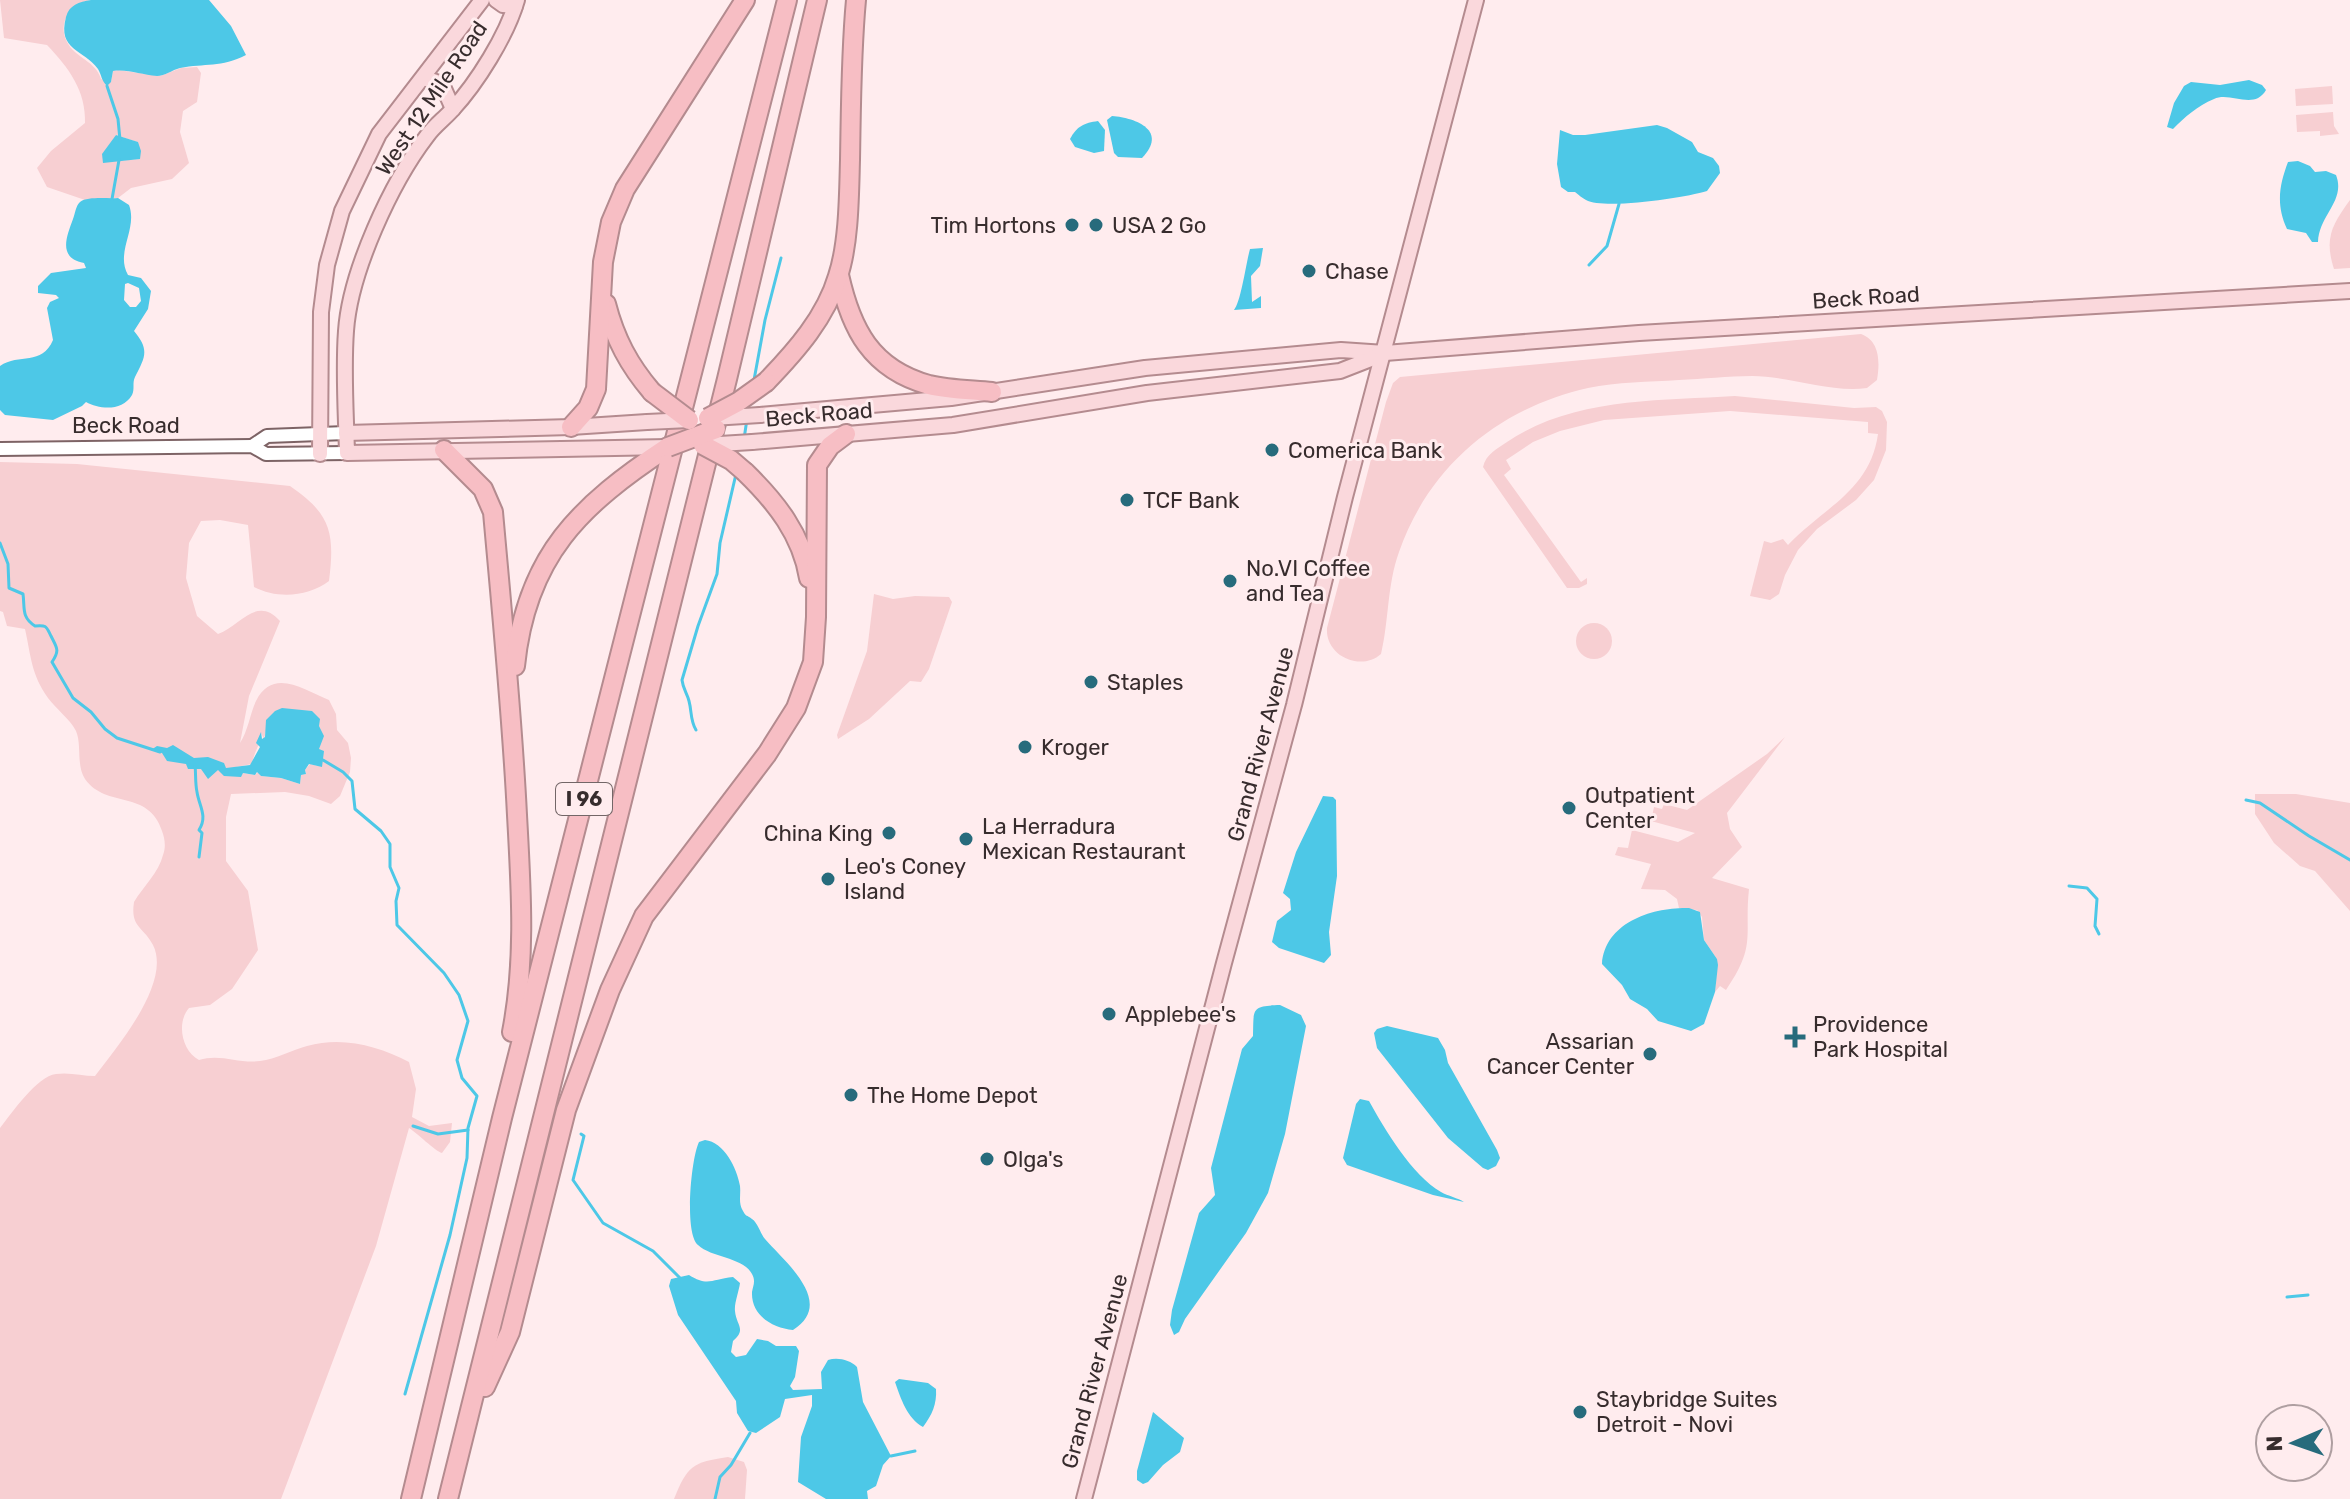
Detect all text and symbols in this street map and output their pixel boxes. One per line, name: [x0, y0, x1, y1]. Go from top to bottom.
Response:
street label: West 12 Mile Road: [370, 16, 493, 181]
place label: Tim Hortons: [931, 212, 1056, 239]
place label: USA 2 Go: [1112, 212, 1206, 239]
marker: Tim Hortons: [1063, 216, 1081, 234]
marker: USA 2 Go: [1087, 216, 1105, 234]
place label: Chase: [1325, 258, 1389, 285]
marker: Chase: [1300, 262, 1318, 280]
street label: Beck Road: [1811, 280, 1921, 315]
street label: Beck Road: [764, 396, 874, 433]
street label: Beck Road: [72, 412, 180, 439]
place label: Comerica Bank: [1288, 437, 1443, 464]
marker: Comerica Bank: [1263, 441, 1281, 459]
place label: TCF Bank: [1143, 487, 1240, 514]
marker: TCF Bank: [1118, 491, 1136, 509]
place label: No.VI Coffee and Tea: [1246, 555, 1370, 607]
marker: No.VI Coffee and Tea: [1221, 572, 1239, 590]
street label: Grand River Avenue: [1221, 644, 1299, 845]
place label: Staples: [1107, 669, 1183, 696]
marker: Staples: [1082, 673, 1100, 691]
place label: Kroger: [1041, 734, 1109, 761]
marker: Kroger: [1016, 738, 1034, 756]
place label: Outpatient Center: [1585, 782, 1695, 834]
road number: I 96: [556, 783, 612, 815]
marker: Outpatient Center: [1560, 799, 1578, 817]
place label: La Herradura Mexican Restaurant: [982, 813, 1186, 865]
place label: China King: [764, 820, 873, 847]
marker: China King: [880, 824, 898, 842]
marker: La Herradura Mexican Restaurant: [957, 830, 975, 848]
place label: Leo's Coney Island: [844, 853, 966, 905]
marker: Leo's Coney Island: [819, 870, 837, 888]
place label: Applebee's: [1125, 1001, 1236, 1028]
marker: Applebee's: [1100, 1005, 1118, 1023]
place label: Providence Park Hospital: [1813, 1011, 1948, 1063]
marker: Providence Park Hospital: [1784, 1026, 1806, 1048]
place label: Assarian Cancer Center: [1487, 1028, 1635, 1080]
marker: Assarian Cancer Center: [1641, 1045, 1659, 1063]
place label: The Home Depot: [867, 1082, 1038, 1109]
marker: The Home Depot: [842, 1086, 860, 1104]
place label: Olga's: [1003, 1146, 1064, 1173]
marker: Olga's: [978, 1150, 996, 1168]
street label: Grand River Avenue: [1055, 1271, 1133, 1472]
place label: Staybridge Suites Detroit - Novi: [1596, 1386, 1777, 1438]
marker: Staybridge Suites Detroit - Novi: [1571, 1403, 1589, 1421]
north arrow: [2254, 1403, 2334, 1483]
text: N: [2261, 1435, 2288, 1452]

